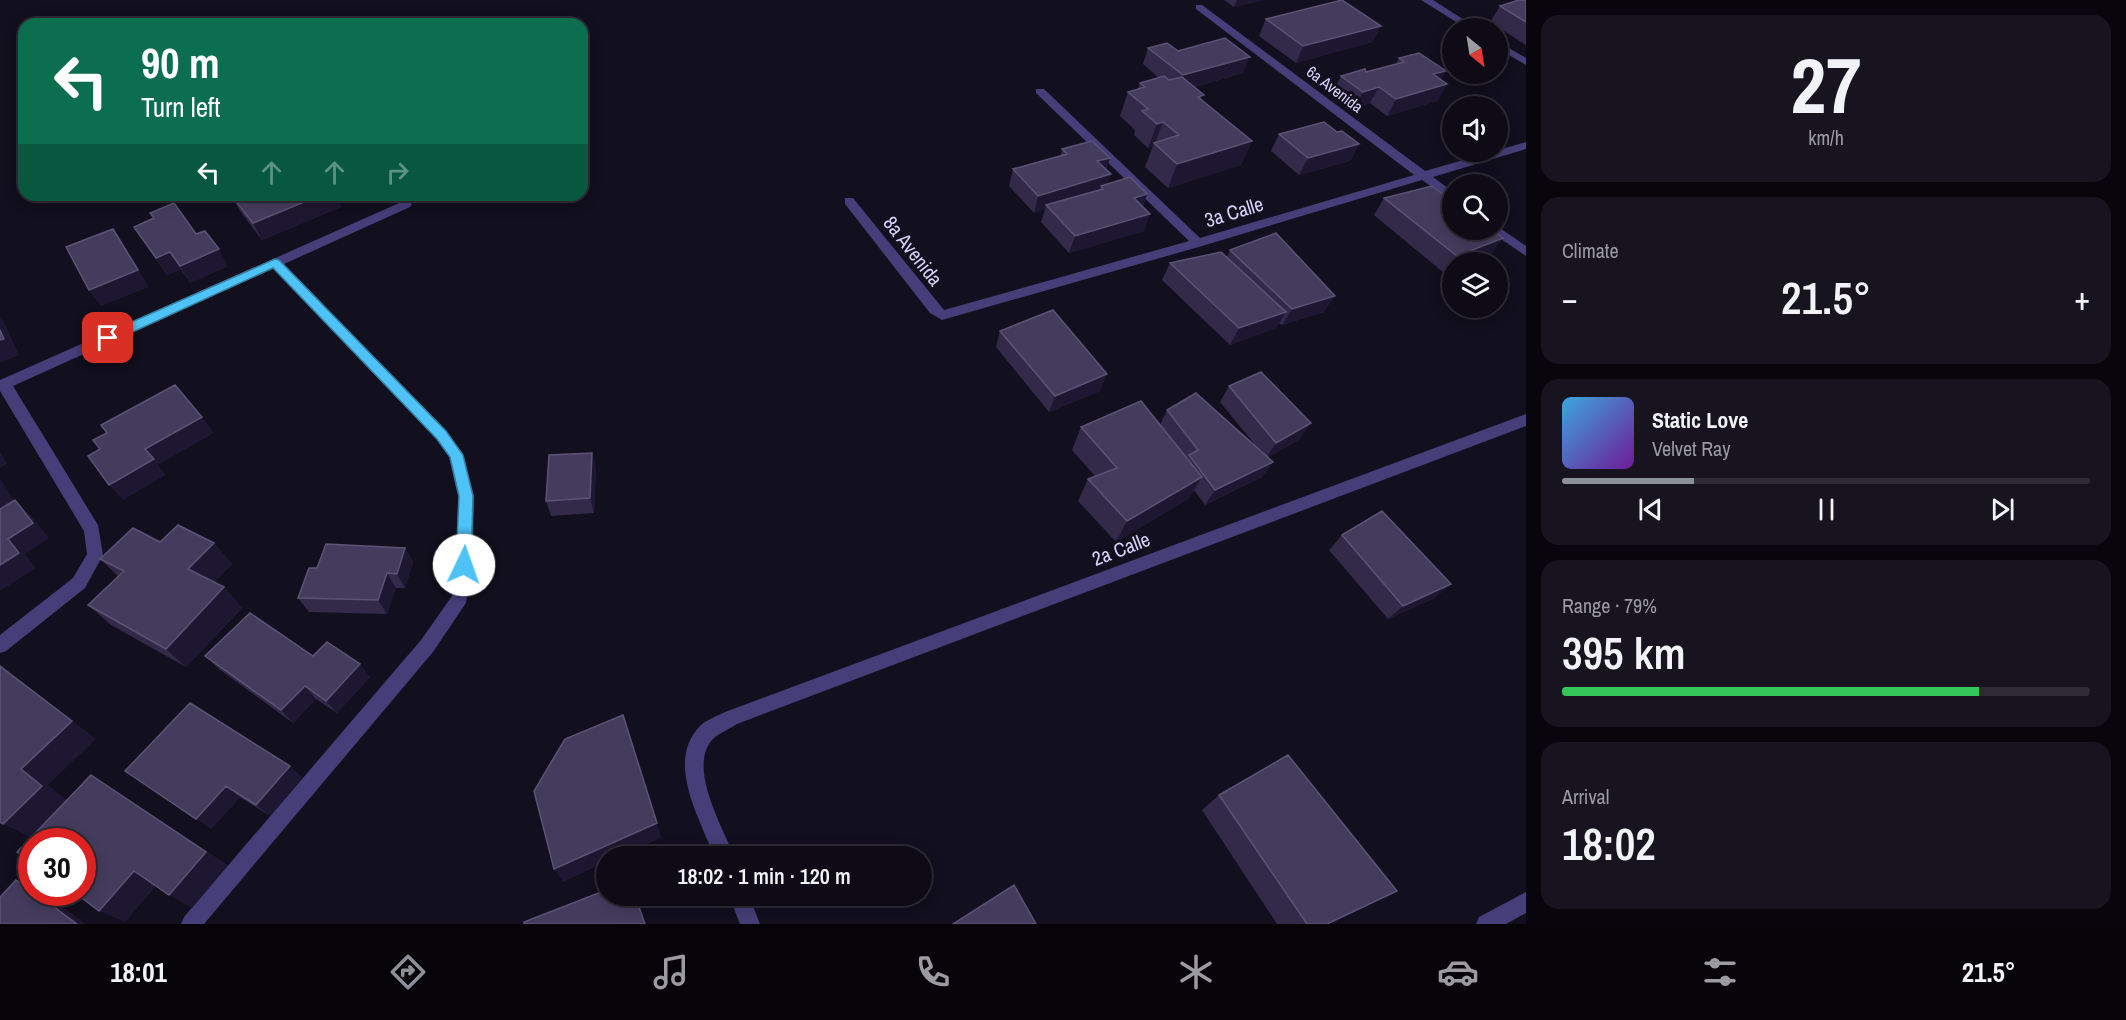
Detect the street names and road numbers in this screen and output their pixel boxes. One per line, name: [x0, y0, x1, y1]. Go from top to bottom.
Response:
street label: 6a Avenida: [1302, 61, 1368, 118]
street label: 3a Calle: [1201, 190, 1267, 233]
street label: 8a Avenida: [878, 210, 949, 291]
street label: 2a Calle: [1088, 525, 1154, 572]

